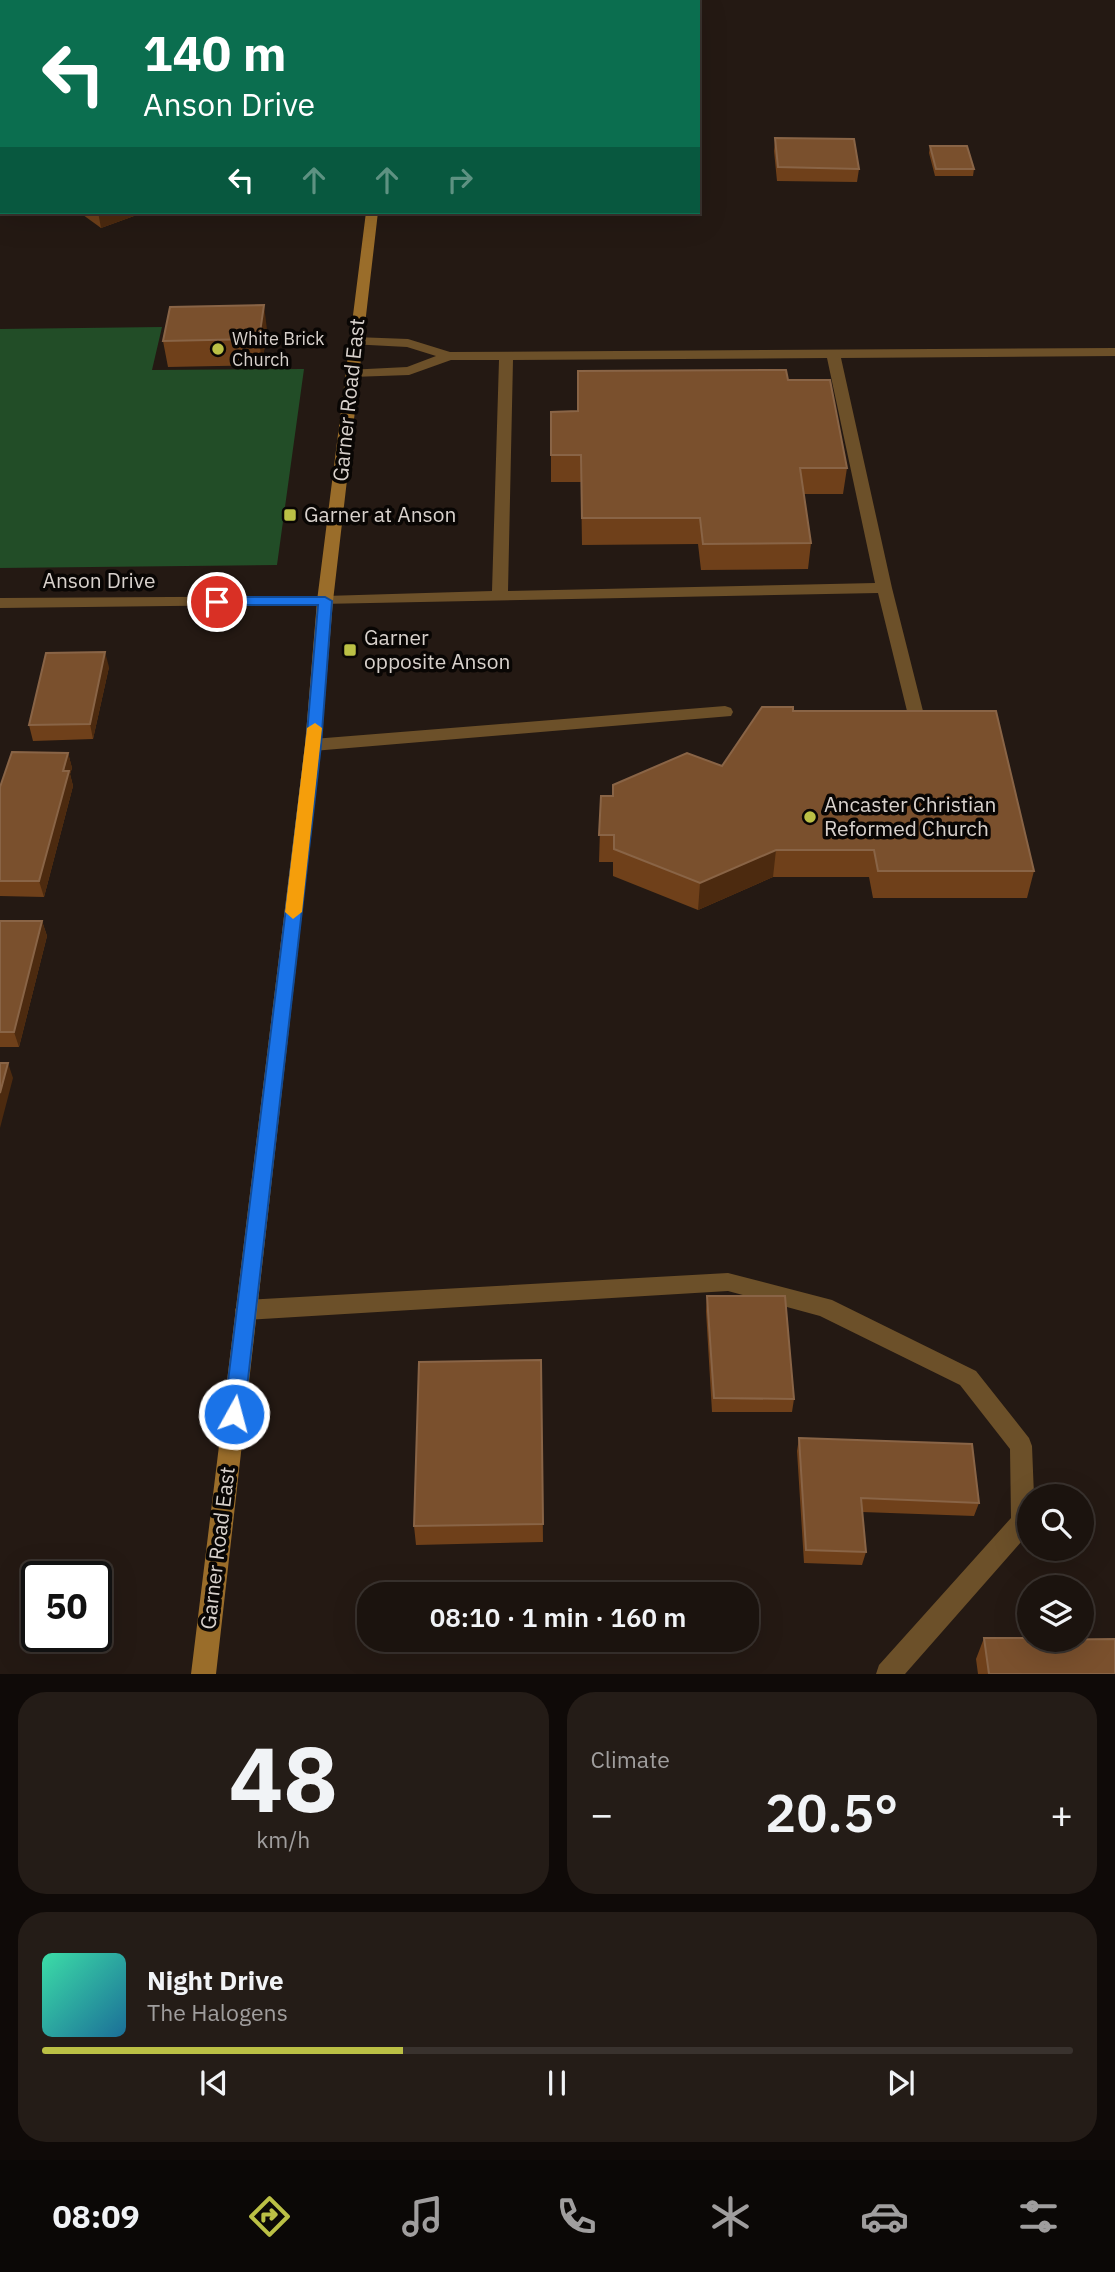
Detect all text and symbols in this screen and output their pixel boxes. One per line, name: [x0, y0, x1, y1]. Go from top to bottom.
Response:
text: 140 m: [143, 21, 287, 84]
icon: left: [28, 28, 119, 119]
text: Anson Drive: [143, 83, 315, 125]
icon: left: [222, 161, 260, 199]
icon: ahead: [295, 161, 333, 199]
icon: ahead: [368, 161, 406, 199]
icon: right: [441, 161, 479, 199]
street label: Garner Road East: [326, 317, 370, 483]
place label: White Brick Church: [232, 327, 325, 371]
marker: White Brick Church: [210, 341, 226, 357]
place label: Garner at Anson: [304, 500, 456, 528]
marker: Garner at Anson: [282, 507, 298, 523]
street label: Anson Drive: [42, 566, 156, 594]
pin: [187, 572, 247, 632]
icon: arrive: [198, 583, 236, 621]
place label: Garner opposite Anson: [364, 623, 510, 675]
marker: Garner opposite Anson: [342, 642, 358, 658]
place label: Ancaster Christian Reformed Church: [824, 790, 997, 842]
marker: Ancaster Christian Reformed Church: [802, 809, 818, 825]
position arrow: [197, 1377, 271, 1451]
street label: Garner Road East: [193, 1465, 241, 1631]
map controls: [1017, 1484, 1094, 1652]
button: search: [1017, 1484, 1094, 1561]
speed limit sign: 50: [21, 1561, 112, 1652]
button: layers: [1017, 1575, 1094, 1652]
text: 08:10 · 1 min · 160 m: [430, 1600, 686, 1634]
text: 48: [229, 1719, 338, 1837]
text: Climate: [591, 1744, 670, 1774]
text: 20.5°: [765, 1779, 899, 1846]
text: −: [591, 1789, 613, 1838]
text: +: [1050, 1789, 1073, 1838]
text: km/h: [256, 1824, 310, 1854]
text: Night Drive: [147, 1963, 284, 1997]
text: The Halogens: [147, 1997, 288, 2027]
icon: previous: [195, 2064, 233, 2102]
icon: pause: [538, 2064, 576, 2102]
icon: next: [882, 2064, 920, 2102]
icon: directions: [245, 2192, 294, 2241]
icon: music: [398, 2192, 447, 2241]
icon: phone: [552, 2192, 601, 2241]
icon: climate: [706, 2192, 755, 2241]
icon: car: [860, 2192, 909, 2241]
icon: filters: [1014, 2192, 1063, 2241]
text: 08:09: [52, 2195, 140, 2237]

